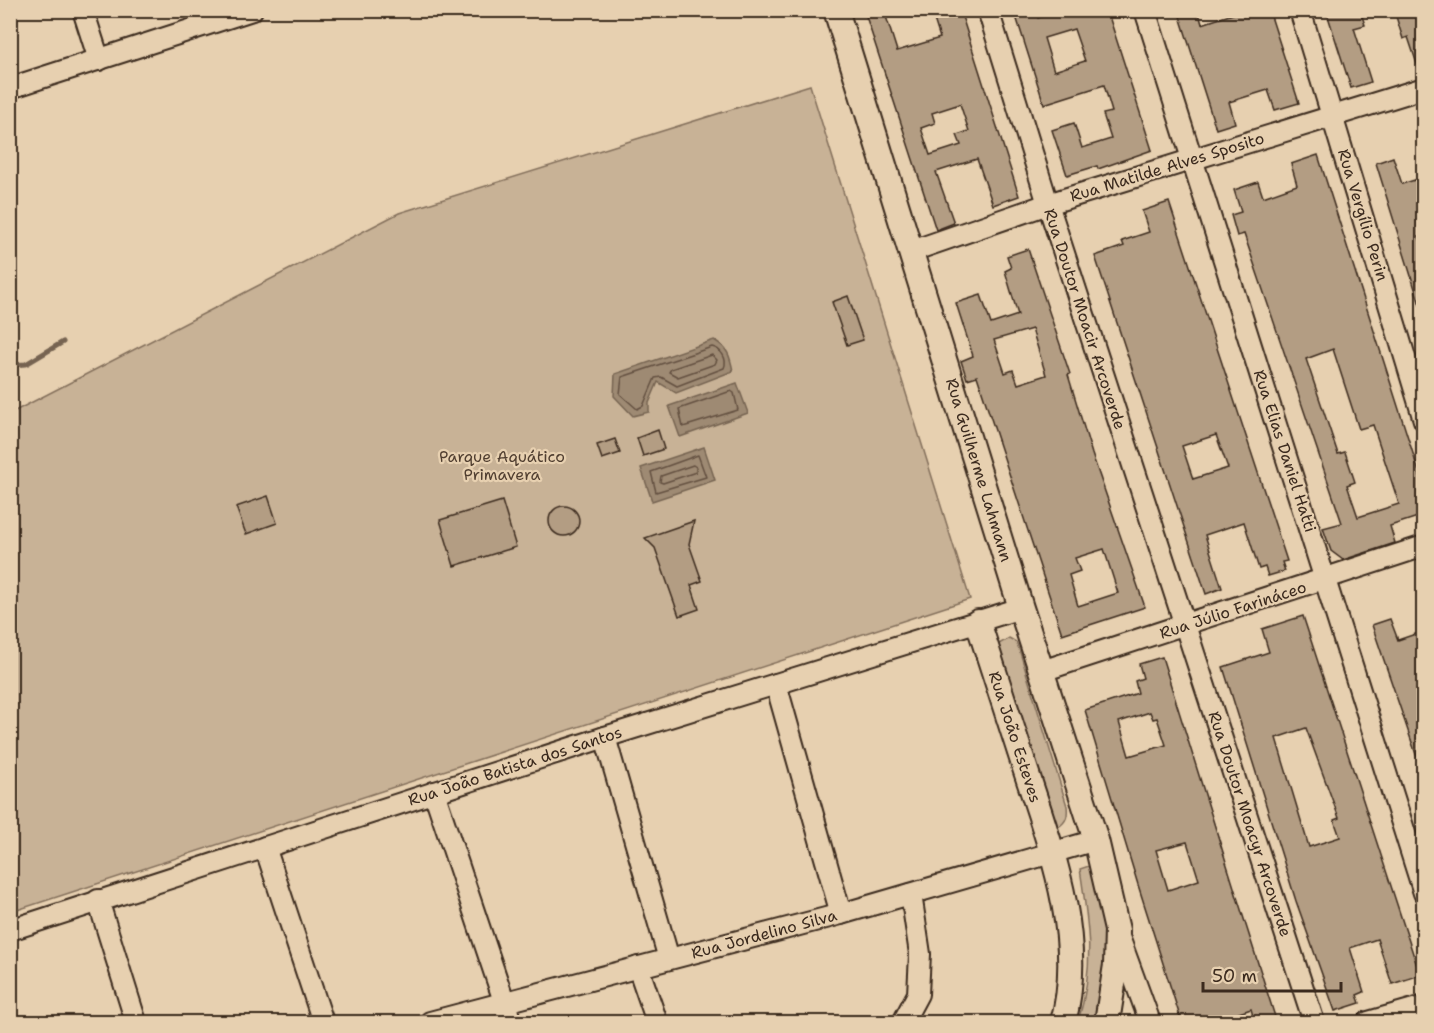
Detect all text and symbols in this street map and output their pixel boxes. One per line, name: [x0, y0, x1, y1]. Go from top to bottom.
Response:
street label: Rua Matilde Alves Sposito: [1067, 127, 1267, 207]
street label: Rua Vergílio Perin: [1333, 146, 1393, 284]
street label: Rua Doutor Moacir Arcoverde: [1039, 206, 1131, 432]
street label: Rua Elias Daniel Hatti: [1249, 367, 1321, 535]
street label: Rua Guilherme Lahmann: [941, 376, 1017, 565]
park label: Parque Aquático Primavera: [439, 446, 565, 485]
street label: Rua Júlio Farináceo: [1157, 576, 1309, 644]
street label: Rua João Esteves: [984, 669, 1046, 805]
street label: Rua Doutor Moacyr Arcoverde: [1204, 708, 1296, 940]
street label: Rua João Batista dos Santos: [405, 721, 625, 811]
street label: Rua Jordelino Silva: [689, 904, 839, 964]
scale bar: [1203, 955, 1341, 993]
text: 50 m: [1212, 964, 1257, 988]

